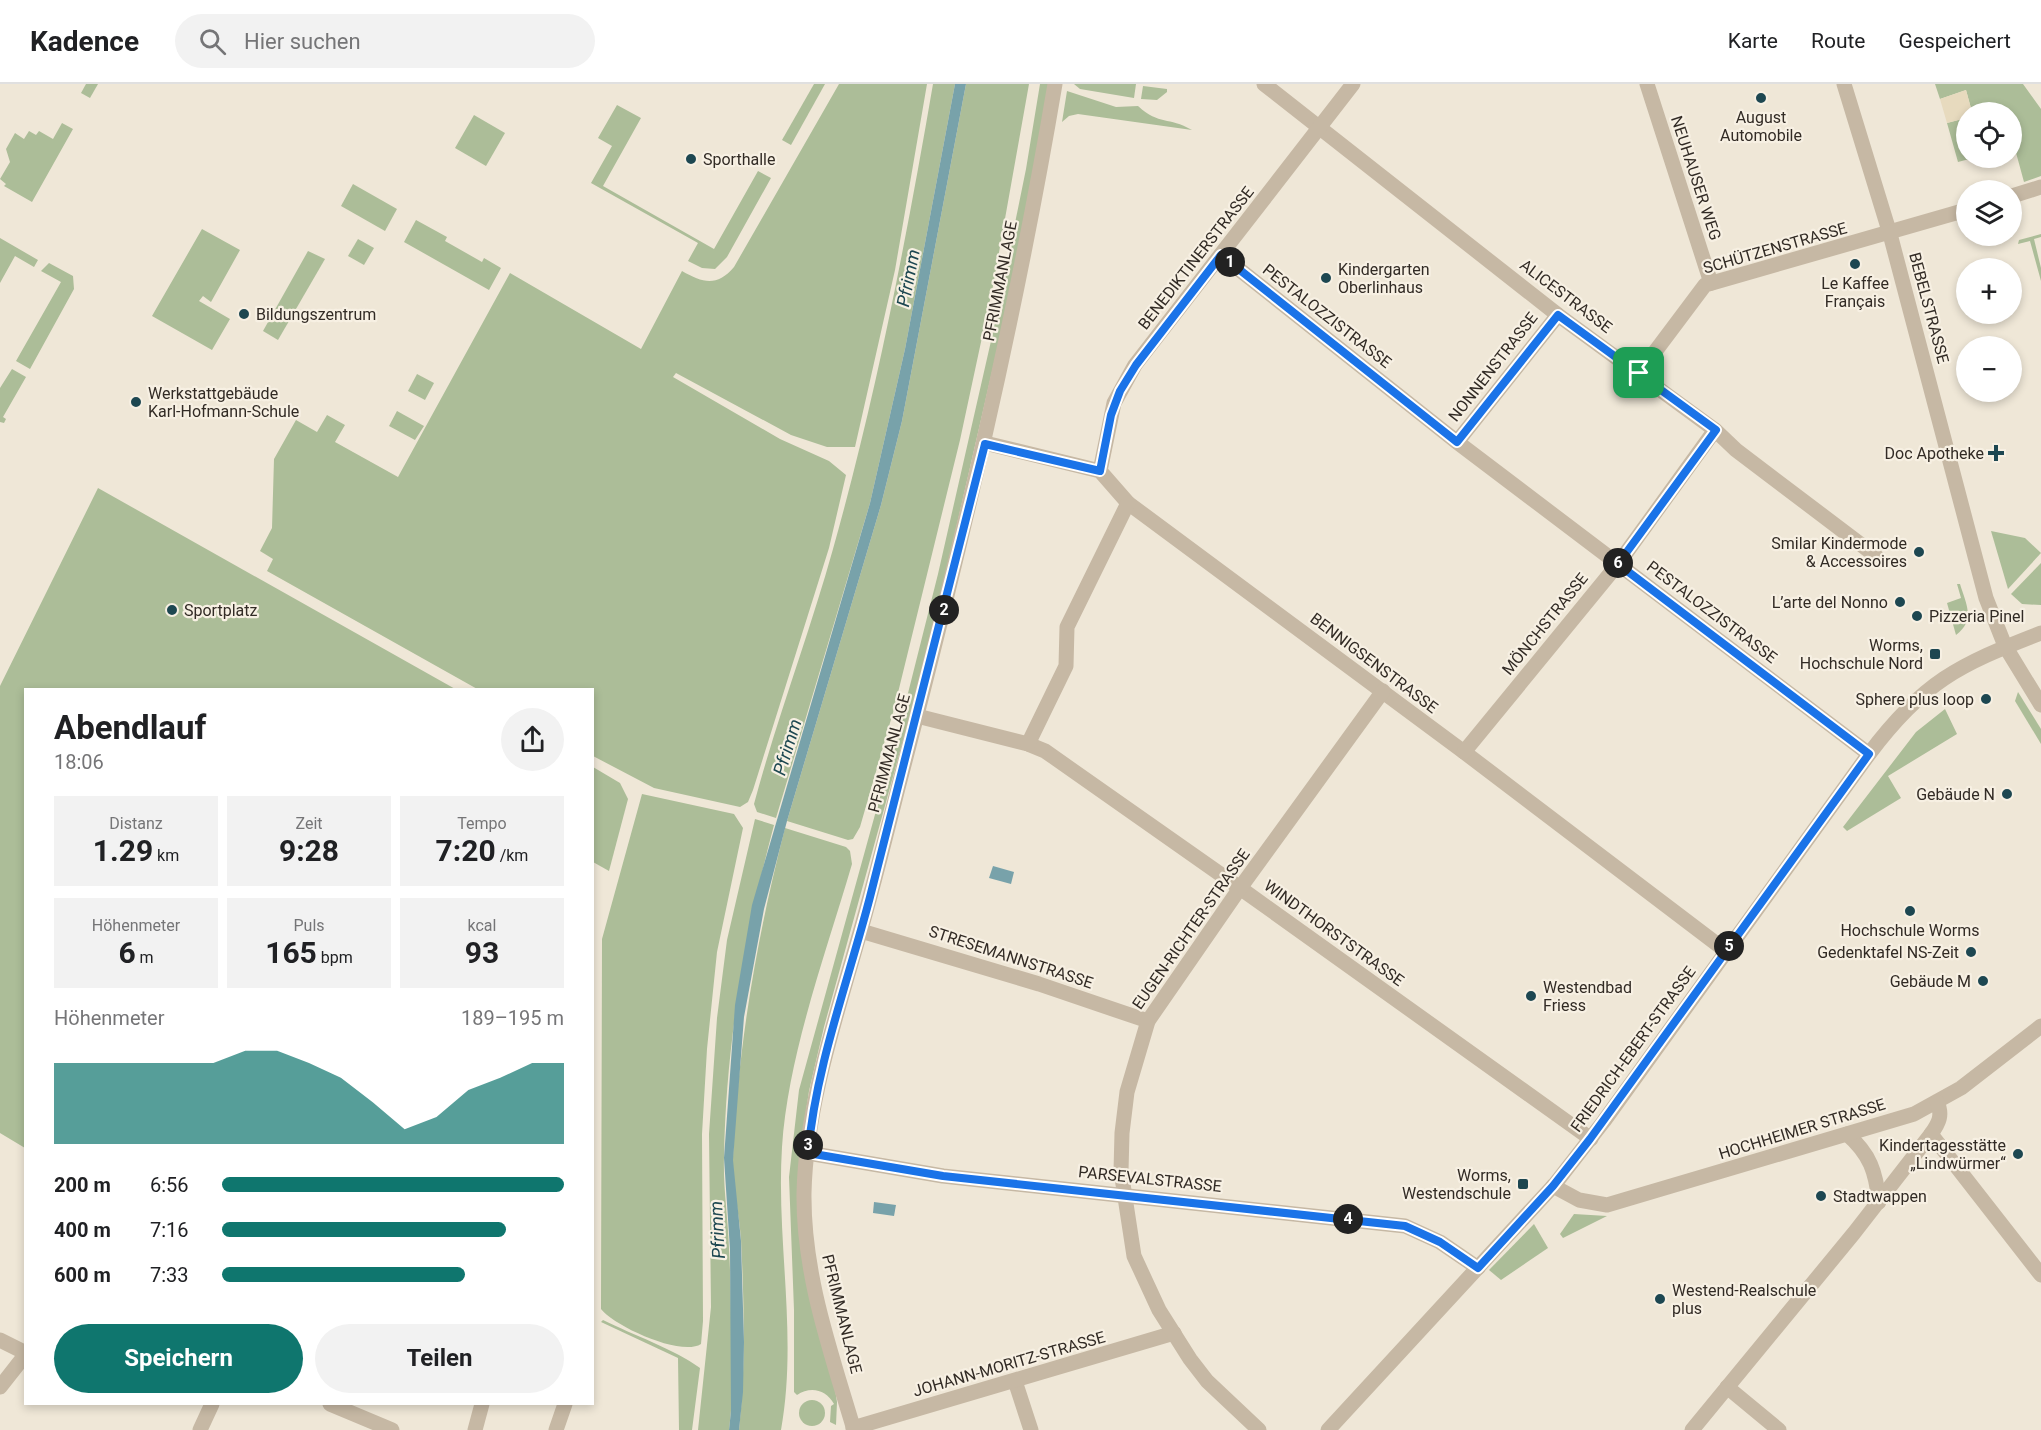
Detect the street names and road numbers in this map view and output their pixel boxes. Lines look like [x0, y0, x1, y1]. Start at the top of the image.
street label: NEUHAUSER WEG [1667, 113, 1725, 243]
street label: BENEDIKTINERSTRASSE [1134, 183, 1258, 333]
street label: SCHÜTZENSTRASSE [1701, 218, 1849, 278]
street label: PFRIMMANLAGE [979, 219, 1021, 343]
street label: BEBELSTRASSE [1905, 250, 1953, 366]
street label: ALICESTRASSE [1516, 255, 1616, 337]
street label: PESTALOZZISTRASSE [1259, 260, 1395, 372]
street label: NONNENSTRASSE [1445, 309, 1541, 425]
street label: PESTALOZZISTRASSE [1643, 557, 1781, 667]
street label: MÖNCHSTRASSE [1498, 569, 1592, 679]
street label: BENNIGSENSTRASSE [1307, 609, 1441, 717]
street label: PFRIMMANLAGE [864, 692, 914, 814]
street label: EUGEN-RICHTER-STRASSE [1128, 845, 1254, 1013]
street label: WINDTHORSTSTRASSE [1260, 876, 1408, 990]
street label: STRESEMANNSTRASSE [927, 921, 1095, 993]
street label: FRIEDRICH-EBERT-STRASSE [1567, 962, 1699, 1136]
street label: HOCHHEIMER STRASSE [1716, 1095, 1888, 1163]
street label: PARSEVALSTRASSE [1077, 1162, 1223, 1196]
street label: PFRIMMANLAGE [818, 1252, 866, 1376]
street label: JOHANN-MORITZ-STRASSE [911, 1327, 1107, 1401]

